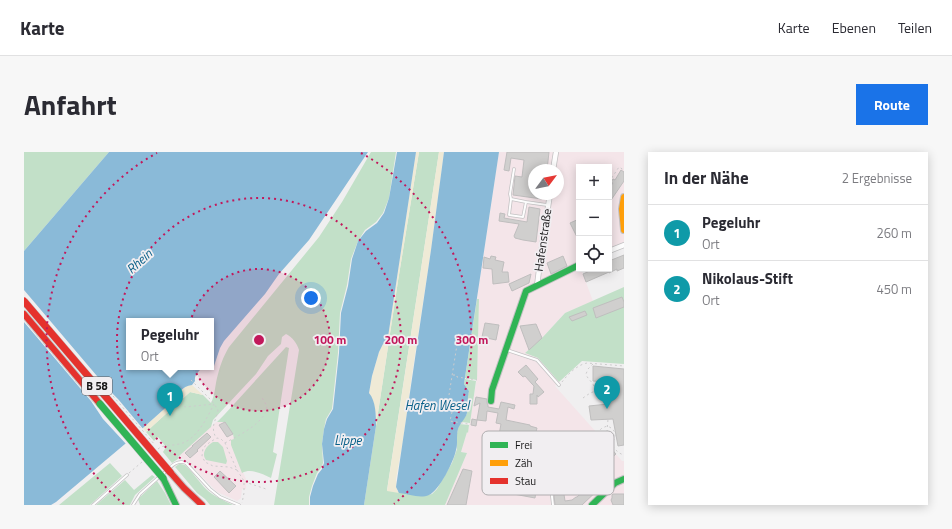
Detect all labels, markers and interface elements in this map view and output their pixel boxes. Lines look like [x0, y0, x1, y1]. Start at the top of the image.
text: Karte [20, 13, 65, 42]
text: Karte [778, 17, 810, 38]
text: Ebenen [832, 17, 876, 38]
text: Teilen [898, 17, 932, 38]
text: Anfahrt [24, 83, 117, 126]
button: Route [856, 84, 928, 125]
north arrow [528, 164, 564, 200]
map controls [576, 164, 612, 272]
button: + [576, 164, 612, 200]
text: In der Nähe [664, 165, 749, 191]
text: 2 Ergebnisse [842, 168, 912, 188]
button: − [576, 200, 612, 236]
street label: Hafenstraße [529, 207, 556, 273]
text: Pegeluhr [702, 211, 760, 234]
text: 1 [673, 223, 681, 243]
text: 260 m [876, 223, 912, 243]
text: Ort [702, 234, 720, 254]
button: locate [576, 236, 612, 272]
water label: Rhein [122, 244, 157, 278]
text: Nikolaus-Stift [702, 267, 793, 290]
text: 2 [673, 279, 681, 299]
text: 450 m [876, 279, 912, 299]
your location [301, 288, 321, 308]
text: Ort [702, 290, 720, 310]
popup [126, 318, 214, 370]
text: Pegeluhr [141, 323, 199, 346]
text: 100 m [314, 330, 346, 349]
text: 200 m [385, 330, 417, 349]
text: 300 m [456, 330, 488, 349]
centre of rings [252, 333, 266, 347]
text: Ort [141, 346, 158, 366]
pin: 2 [594, 376, 620, 409]
road number: B 58 [82, 377, 112, 395]
pin: 1 [157, 383, 183, 416]
water label: Hafen Wesel [405, 395, 472, 415]
water label: Lippe [334, 430, 363, 450]
legend [482, 431, 614, 495]
text: Frei [515, 437, 532, 453]
text: Zäh [515, 455, 532, 471]
text: Stau [515, 473, 536, 489]

